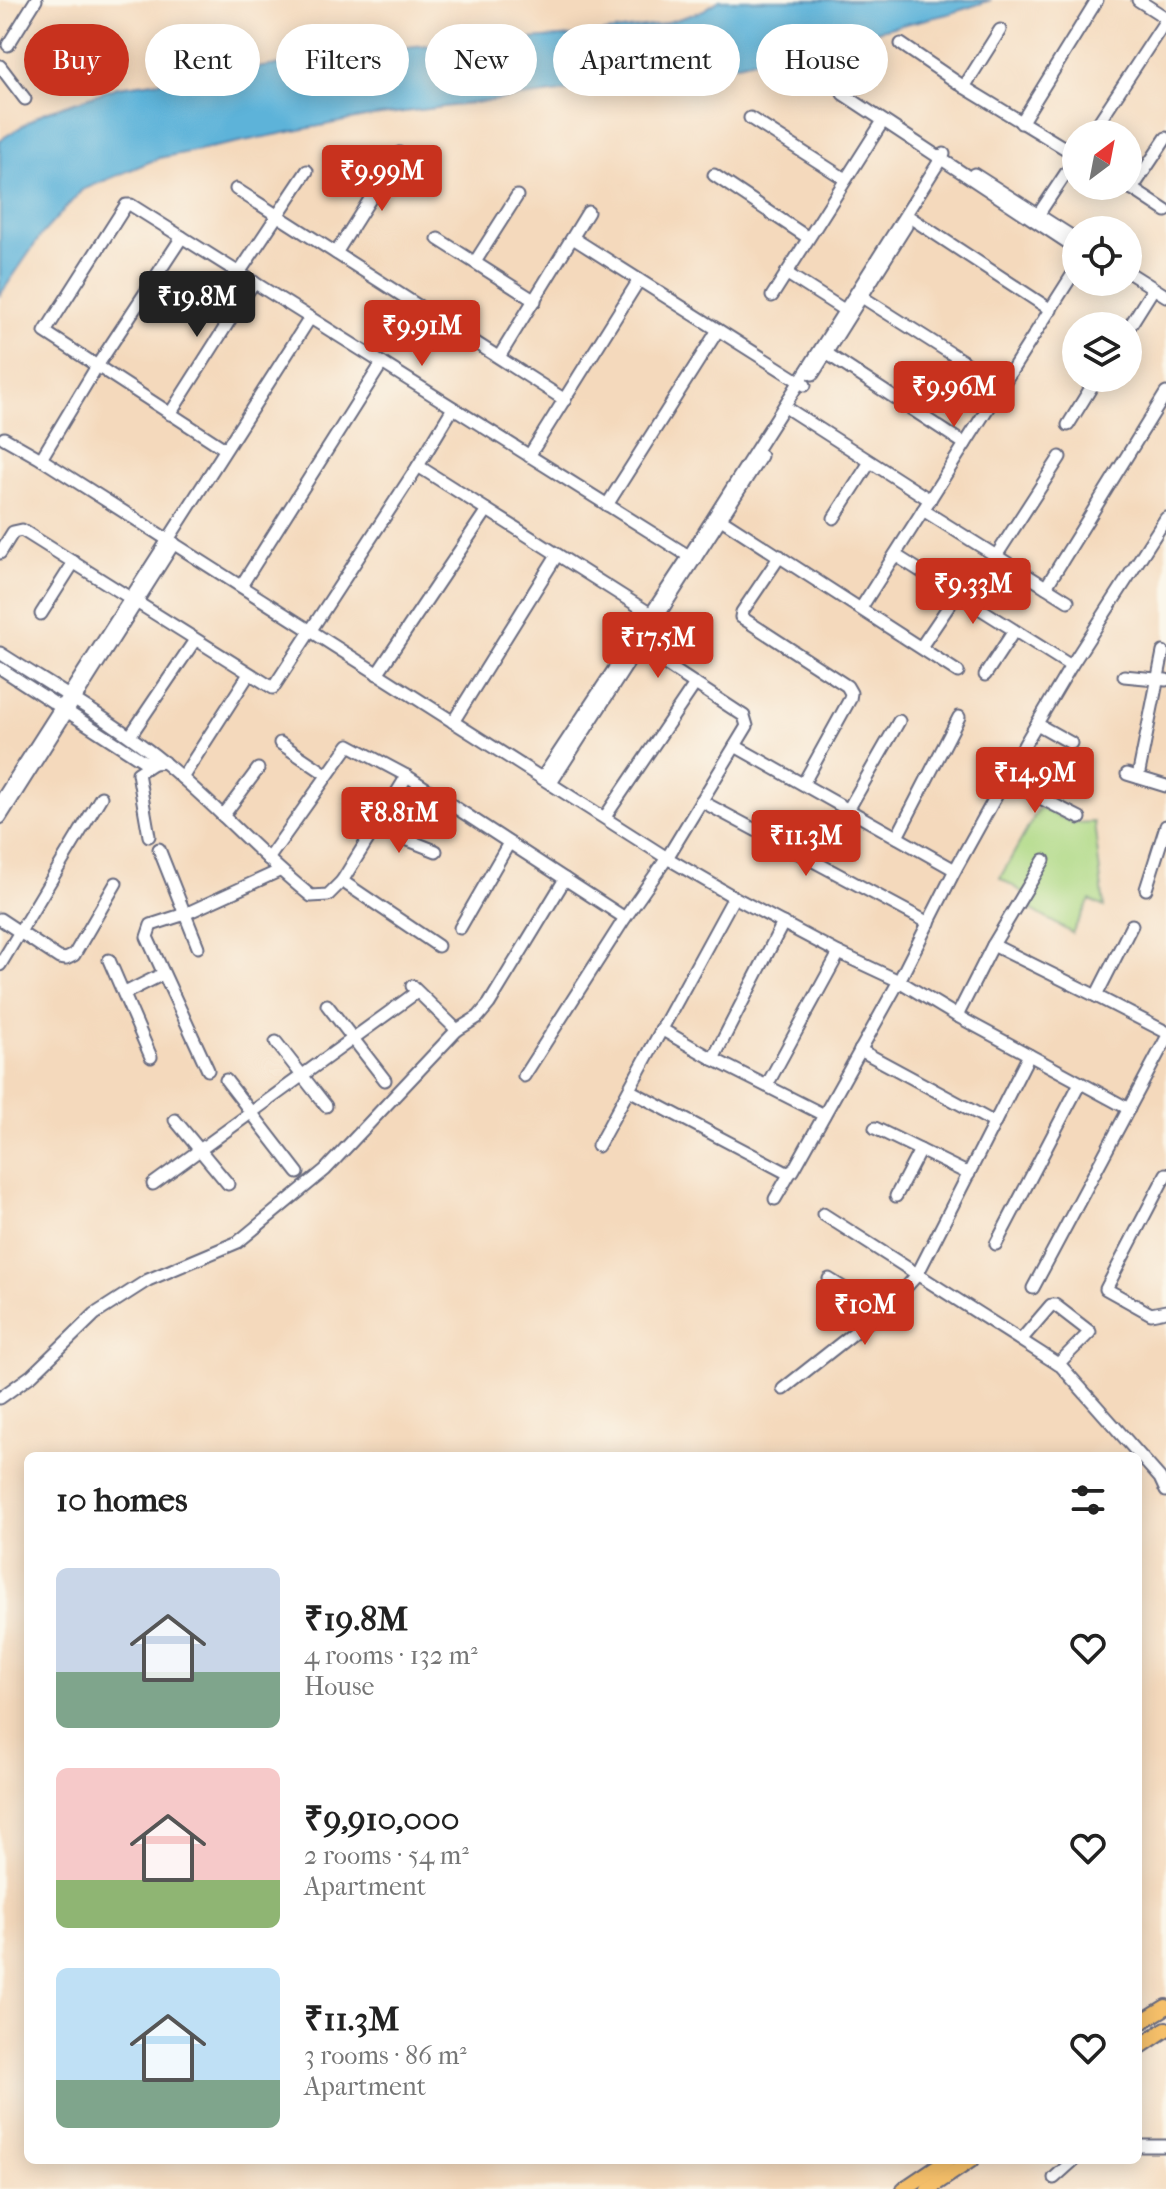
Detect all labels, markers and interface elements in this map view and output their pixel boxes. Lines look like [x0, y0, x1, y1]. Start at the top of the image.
chip: Buy [24, 24, 129, 96]
chip: Rent [145, 24, 260, 96]
chip: Filters [276, 24, 409, 96]
chip: New [425, 24, 537, 96]
chip: Apartment [553, 24, 740, 96]
chip: House [756, 24, 888, 96]
north arrow [1062, 120, 1142, 200]
map controls [1062, 120, 1142, 392]
pin: ₹9.99M [317, 145, 447, 213]
text: ₹9.99M [340, 155, 424, 186]
button: locate [1062, 216, 1142, 296]
pin: ₹19.8M [132, 271, 262, 339]
text: ₹19.8M [157, 281, 237, 312]
pin: ₹9.91M [357, 300, 487, 368]
text: ₹9.91M [382, 310, 462, 341]
button: layers [1062, 312, 1142, 392]
pin: ₹9.96M [889, 361, 1019, 429]
text: ₹9.96M [912, 371, 996, 402]
pin: ₹9.33M [908, 558, 1038, 626]
text: ₹9.33M [934, 568, 1012, 599]
pin: ₹17.5M [593, 612, 723, 680]
text: ₹17.5M [620, 622, 696, 653]
pin: ₹14.9M [970, 747, 1100, 815]
text: ₹14.9M [994, 757, 1076, 788]
pin: ₹8.81M [334, 787, 464, 855]
text: ₹8.81M [359, 797, 439, 828]
pin: ₹11.3M [741, 810, 871, 878]
text: ₹11.3M [770, 820, 842, 851]
pin: ₹10M [818, 1279, 912, 1347]
text: ₹10M [834, 1289, 896, 1320]
icon: filters [1066, 1478, 1110, 1522]
text: 10 homes [56, 1480, 187, 1520]
text: ₹19.8M [304, 1599, 408, 1639]
icon: home [120, 1600, 216, 1696]
icon: heart [1066, 1626, 1110, 1670]
text: 4 rooms · 132 m² [304, 1640, 478, 1671]
text: House [304, 1671, 374, 1702]
text: ₹9,910,000 [304, 1799, 460, 1839]
icon: home [120, 1800, 216, 1896]
icon: heart [1066, 1826, 1110, 1870]
text: 2 rooms · 54 m² [304, 1840, 469, 1871]
text: Apartment [304, 1871, 426, 1902]
text: ₹11.3M [304, 1999, 399, 2039]
icon: home [120, 2000, 216, 2096]
icon: heart [1066, 2026, 1110, 2070]
text: 3 rooms · 86 m² [304, 2040, 467, 2071]
text: Apartment [304, 2071, 426, 2102]

